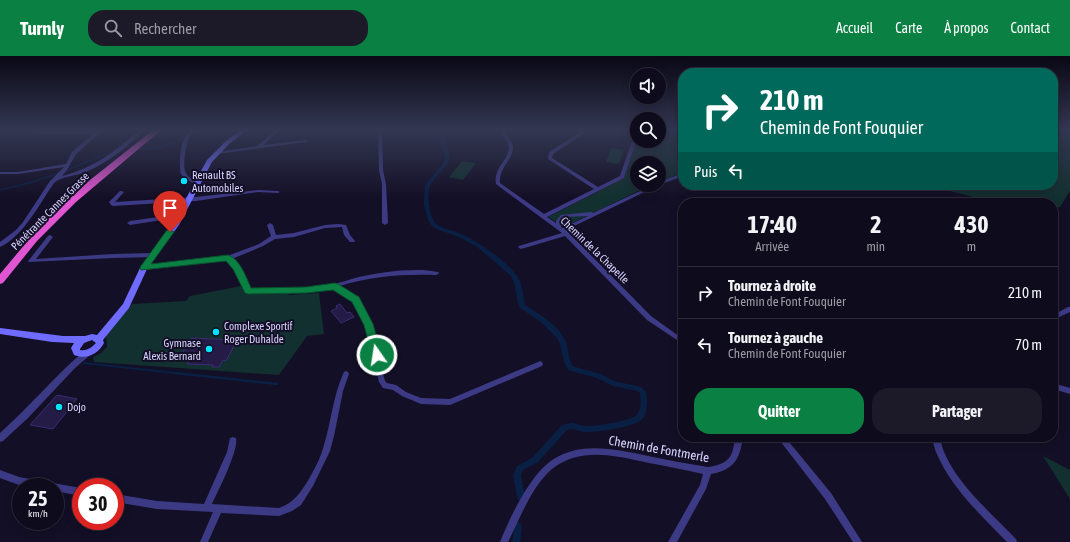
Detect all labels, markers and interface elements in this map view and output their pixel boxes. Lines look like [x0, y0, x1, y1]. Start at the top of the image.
search box [88, 10, 368, 46]
text: Turnly [20, 17, 64, 39]
icon: search [102, 17, 124, 39]
text: Rechercher [134, 20, 196, 37]
text: Accueil [836, 20, 873, 36]
text: Carte [895, 20, 922, 36]
text: À propos [944, 20, 989, 36]
text: Contact [1011, 20, 1050, 36]
map controls [630, 68, 666, 192]
button: sound [630, 68, 666, 104]
icon: right [694, 84, 746, 136]
text: 210 m [760, 84, 823, 116]
button: search [630, 112, 666, 148]
text: Chemin de Font Fouquier [760, 117, 923, 138]
button: layers [630, 156, 666, 192]
icon: left [725, 160, 747, 182]
text: Puis [694, 163, 717, 180]
place label: Renault BS Automobiles [192, 169, 244, 194]
street label: Pénétrante Cannes Grasse [9, 170, 91, 252]
marker: Renault BS Automobiles [179, 176, 189, 186]
pin [153, 191, 187, 232]
icon: arrive [159, 197, 181, 219]
text: 17:40 [748, 211, 797, 238]
text: 2 [870, 211, 881, 238]
text: 430 [955, 211, 988, 238]
street label: Chemin de la Chapelle [558, 214, 632, 286]
text: Arrivée [755, 239, 789, 254]
text: min [866, 239, 885, 254]
text: m [967, 239, 976, 254]
text: Tournez à droite [728, 277, 816, 294]
icon: right [694, 282, 716, 304]
text: 210 m [1008, 284, 1042, 301]
text: Chemin de Font Fouquier [728, 294, 846, 309]
place label: Complexe Sportif Roger Duhalde [224, 320, 293, 345]
marker: Complexe Sportif Roger Duhalde [211, 327, 221, 337]
text: Tournez à gauche [728, 329, 823, 346]
position arrow [356, 334, 398, 376]
icon: left [694, 334, 716, 356]
text: 70 m [1015, 336, 1042, 353]
place label: Gymnase Alexis Bernard [143, 337, 201, 362]
marker: Gymnase Alexis Bernard [204, 344, 214, 354]
text: Chemin de Font Fouquier [728, 346, 846, 361]
button: Quitter [694, 388, 864, 434]
button: Partager [872, 388, 1042, 434]
place label: Dojo [67, 401, 86, 413]
marker: Dojo [54, 402, 64, 412]
street label: Chemin de Fontmerle [608, 433, 711, 465]
speed limit sign: 30 [72, 478, 124, 530]
text: 25 [29, 487, 47, 510]
text: km/h [28, 508, 48, 519]

